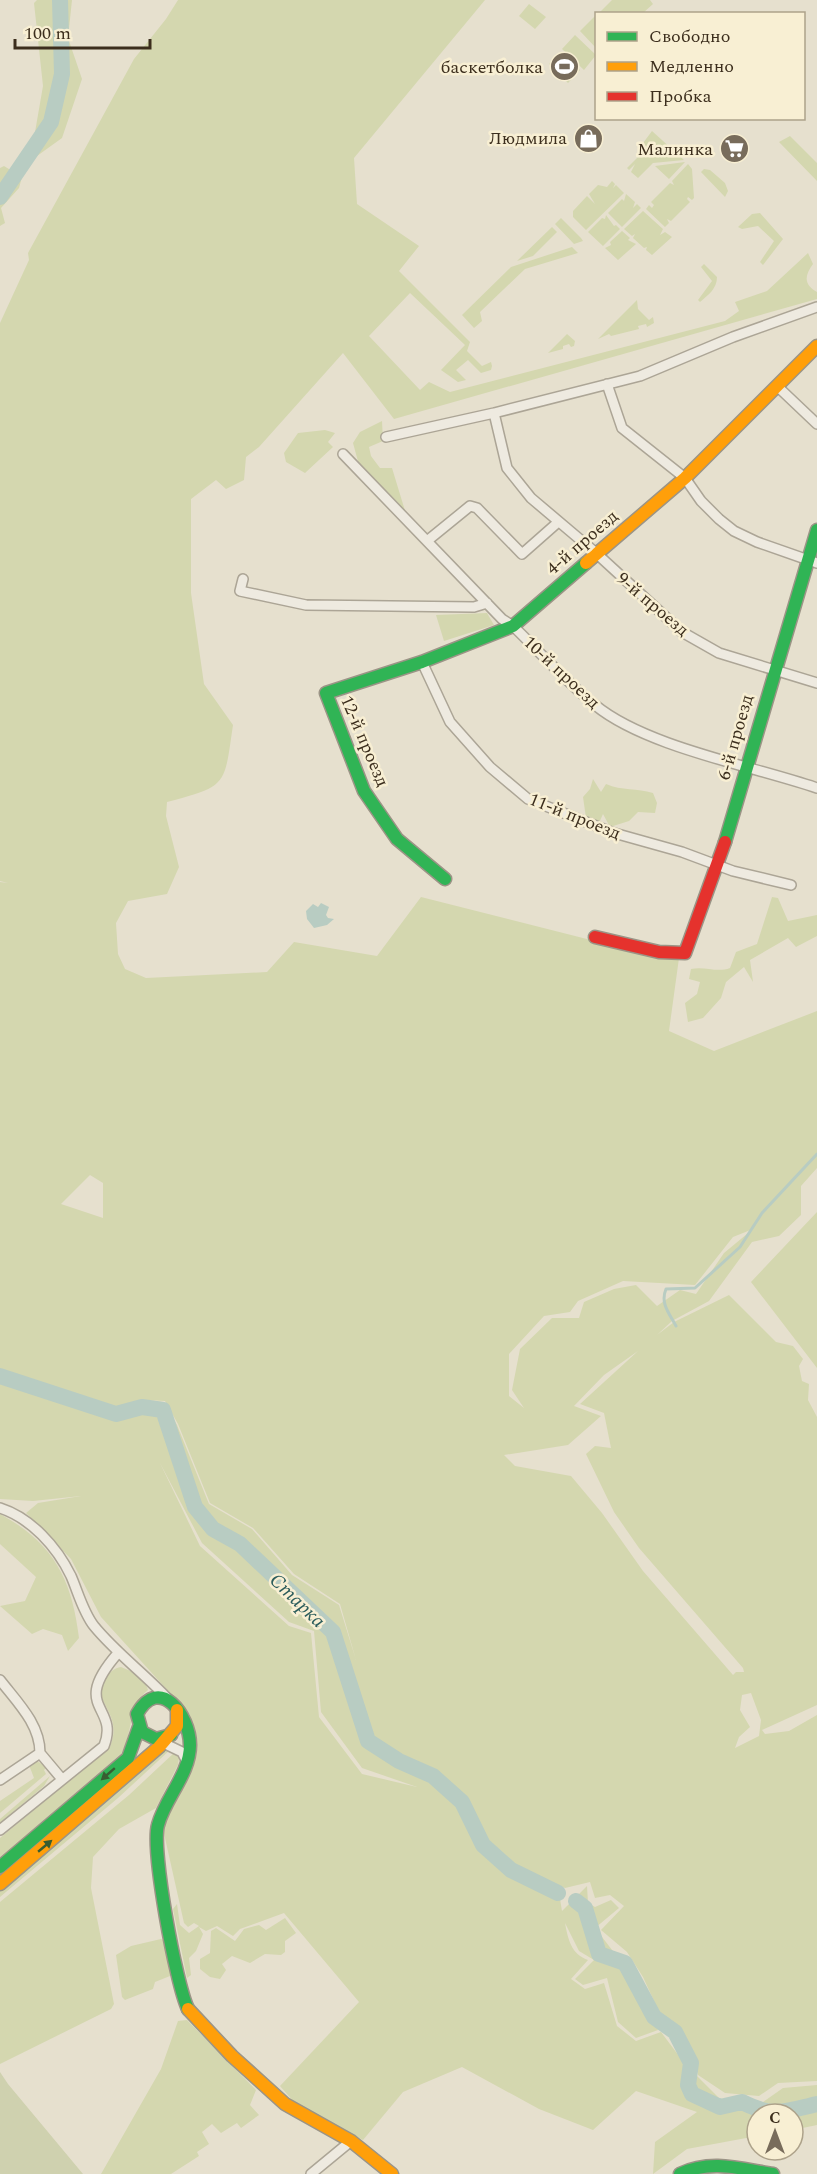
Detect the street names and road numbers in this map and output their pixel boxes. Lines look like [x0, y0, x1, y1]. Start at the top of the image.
street label: 4-й проезд [540, 503, 624, 581]
street label: 9-й проезд [610, 566, 695, 643]
street label: 10-й проезд [517, 629, 606, 715]
street label: 12-й проезд [333, 691, 396, 791]
street label: 6-й проезд [710, 691, 761, 783]
street label: 11-й проезд [525, 786, 625, 847]

